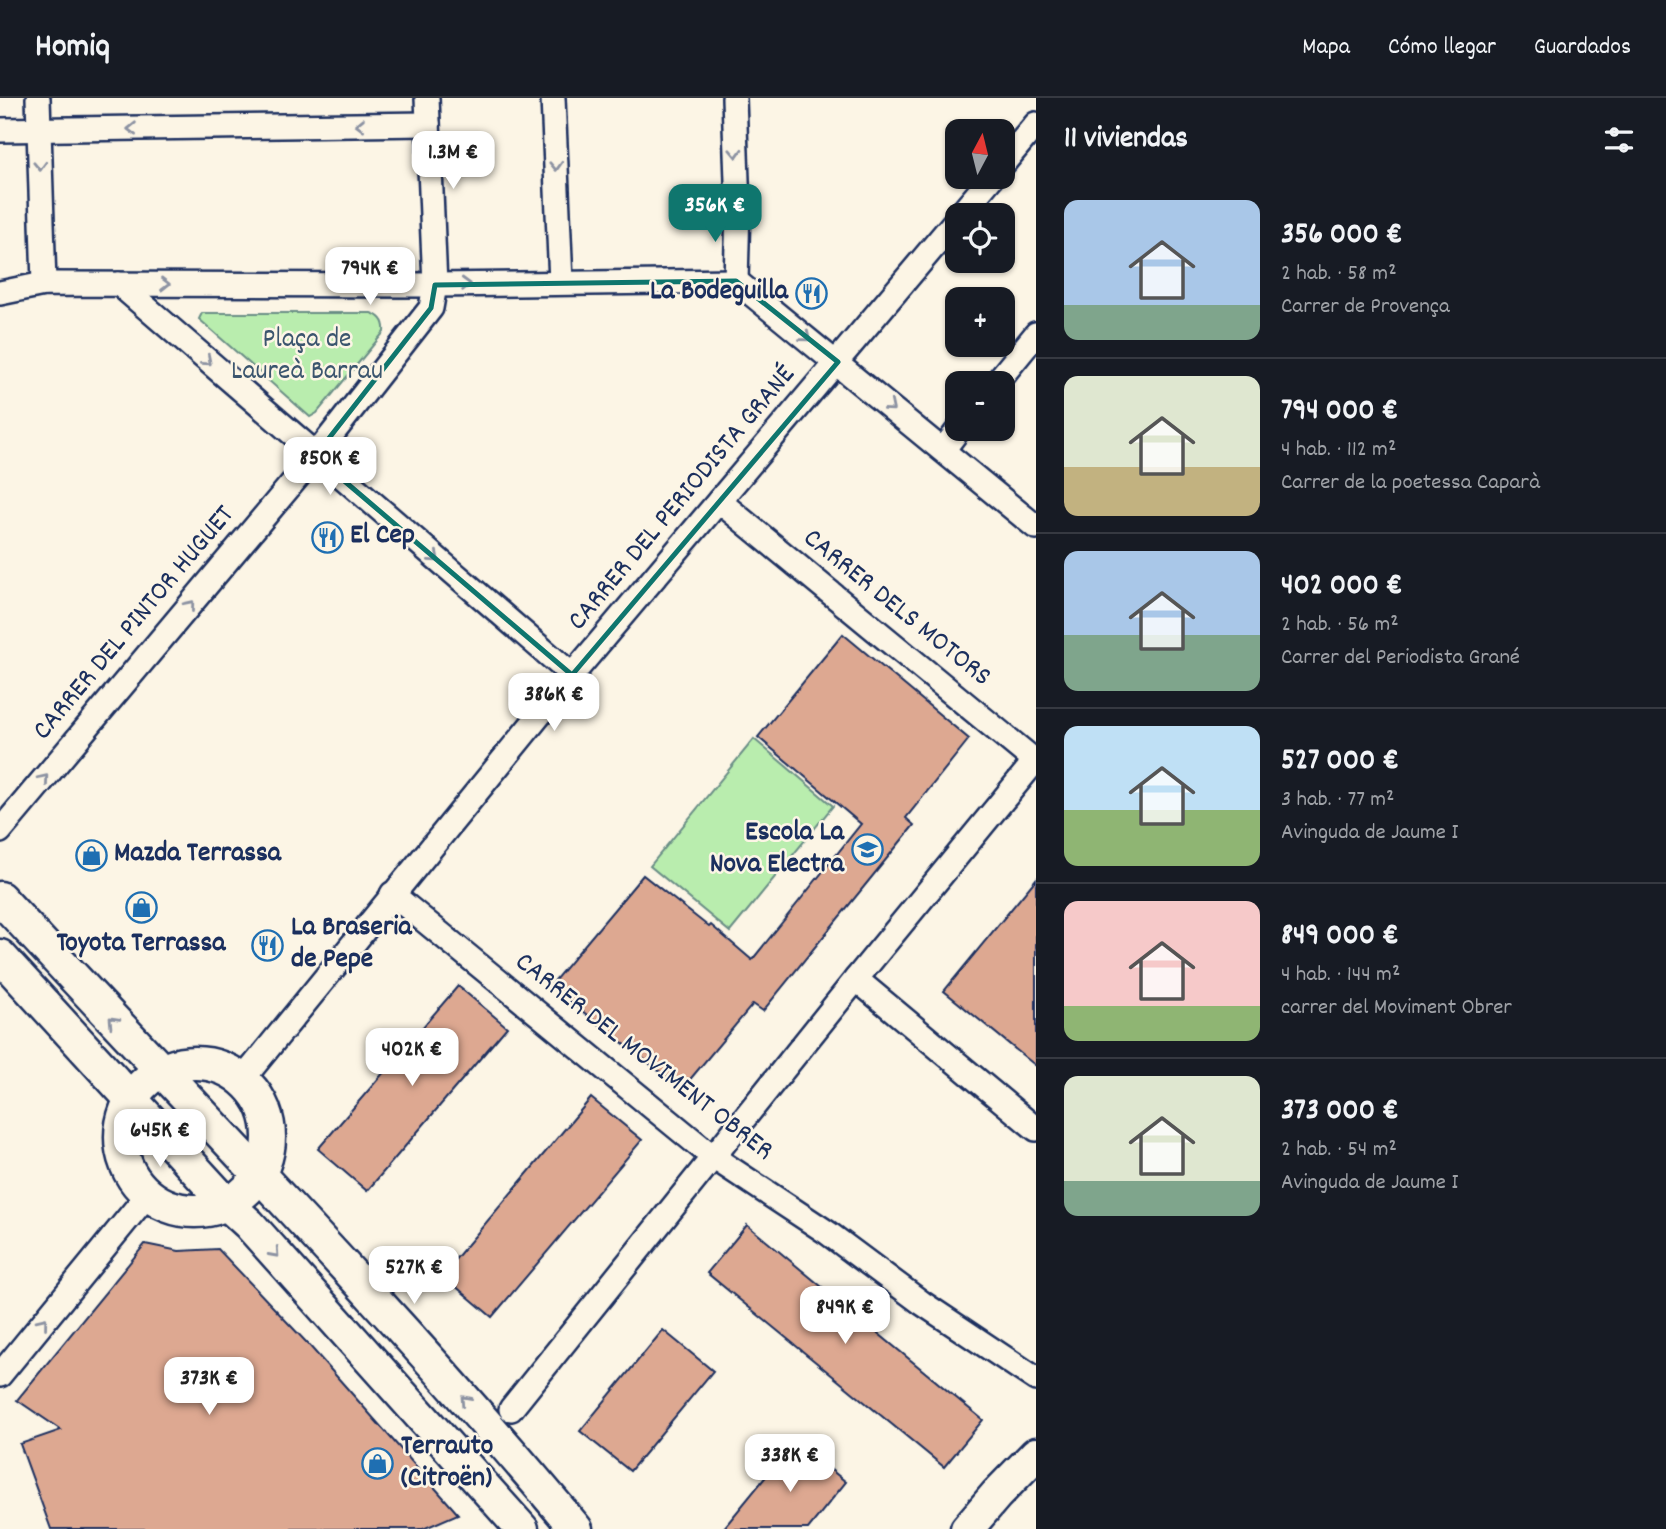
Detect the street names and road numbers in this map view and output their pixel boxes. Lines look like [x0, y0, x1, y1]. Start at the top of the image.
street label: CARRER DEL PERIODISTA GRANÉ [560, 357, 806, 641]
street label: CARRER DEL PINTOR HUGUET [25, 498, 245, 750]
street label: CARRER DELS MOTORS [793, 520, 999, 698]
street label: CARRER DEL MOVIMENT OBRER [505, 944, 781, 1172]

